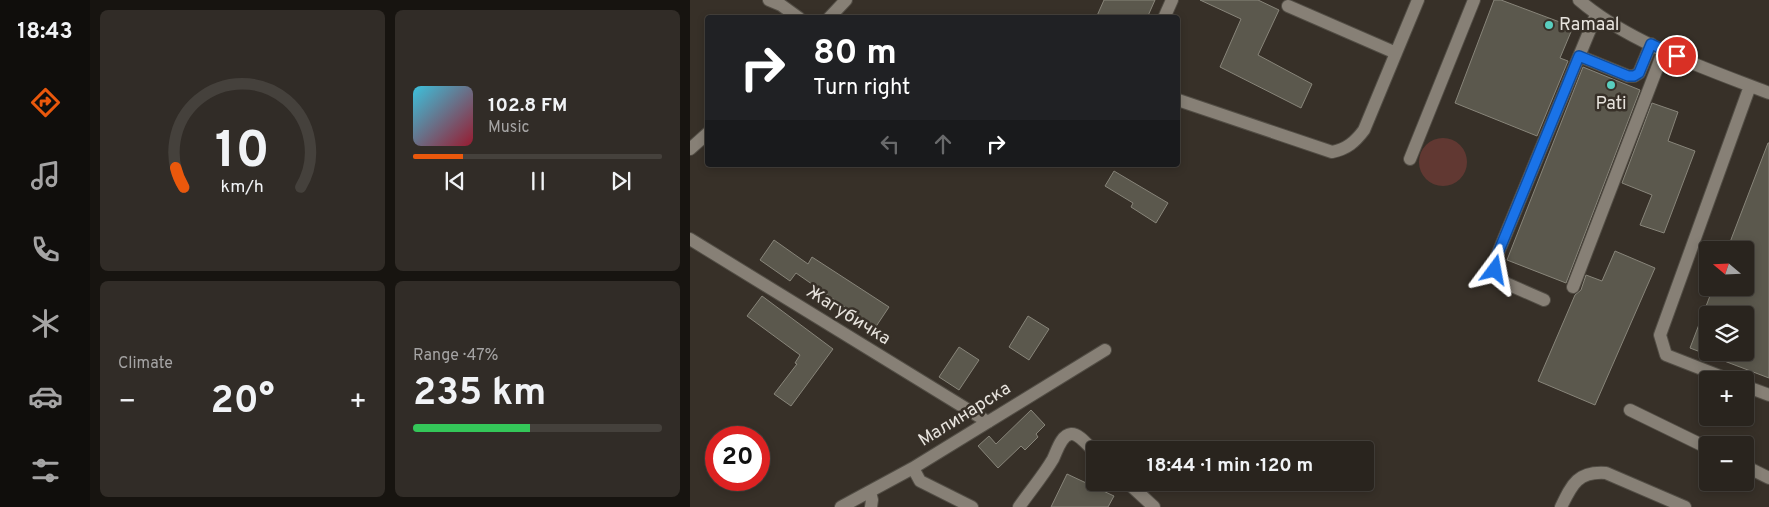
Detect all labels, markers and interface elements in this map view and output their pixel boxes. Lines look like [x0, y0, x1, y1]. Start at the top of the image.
place label: Ramaal [1559, 14, 1620, 37]
text: 18:43 [17, 19, 73, 46]
marker: Ramaal [1543, 19, 1555, 31]
text: 80 m [813, 32, 897, 76]
icon: right [730, 35, 795, 100]
pin [1656, 35, 1698, 77]
icon: arrive [1663, 42, 1691, 70]
text: Turn right [813, 75, 910, 102]
marker: Pati [1605, 79, 1617, 91]
icon: directions [28, 85, 63, 120]
place label: Pati [1595, 93, 1627, 116]
text: 102.8 FM [488, 94, 567, 118]
text: Music [488, 118, 529, 138]
text: 10 [215, 120, 270, 186]
icon: left [876, 130, 904, 158]
icon: ahead [929, 130, 957, 158]
icon: right [982, 130, 1010, 158]
icon: music [28, 158, 63, 193]
icon: previous [441, 167, 469, 195]
icon: pause [524, 167, 552, 195]
icon: next [607, 167, 635, 195]
text: km/h [221, 176, 264, 199]
icon: phone [28, 232, 63, 267]
north arrow [1699, 241, 1754, 296]
map controls [1699, 241, 1754, 491]
position arrow [1468, 243, 1520, 295]
street label: Жагубичка [802, 281, 894, 351]
icon: climate [28, 306, 63, 341]
button: layers [1699, 306, 1754, 361]
text: Range · 47% [413, 346, 498, 366]
text: Climate [118, 354, 173, 374]
text: 235 km [413, 370, 546, 419]
button: + [1699, 371, 1754, 426]
street label: Малинарска [914, 377, 1016, 453]
text: 20° [210, 378, 275, 427]
icon: car [28, 379, 63, 414]
text: − [118, 385, 136, 421]
text: + [349, 385, 367, 421]
speed limit sign: 20 [705, 426, 770, 491]
button: − [1699, 436, 1754, 491]
icon: filters [28, 453, 63, 488]
text: 18:44 · 1 min · 120 m [1147, 454, 1313, 478]

